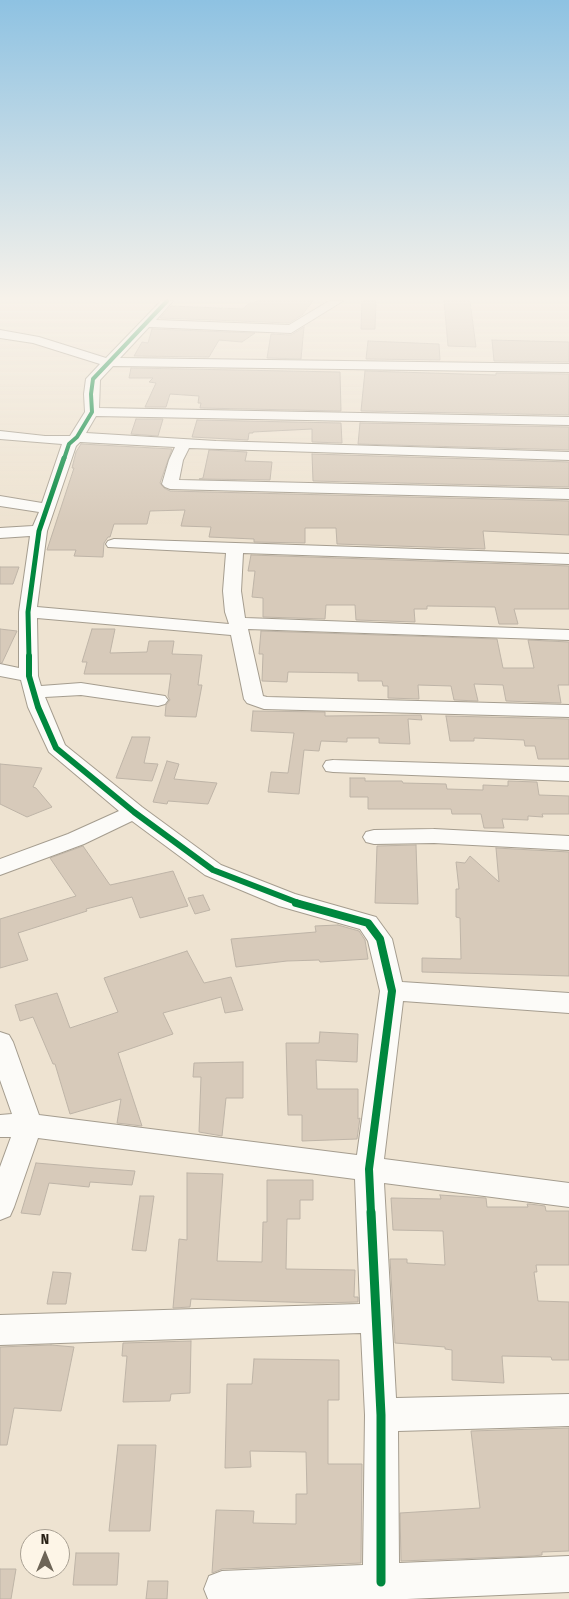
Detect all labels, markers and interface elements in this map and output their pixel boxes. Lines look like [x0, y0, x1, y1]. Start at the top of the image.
north arrow [20, 1529, 70, 1579]
text: N [41, 1531, 49, 1548]

